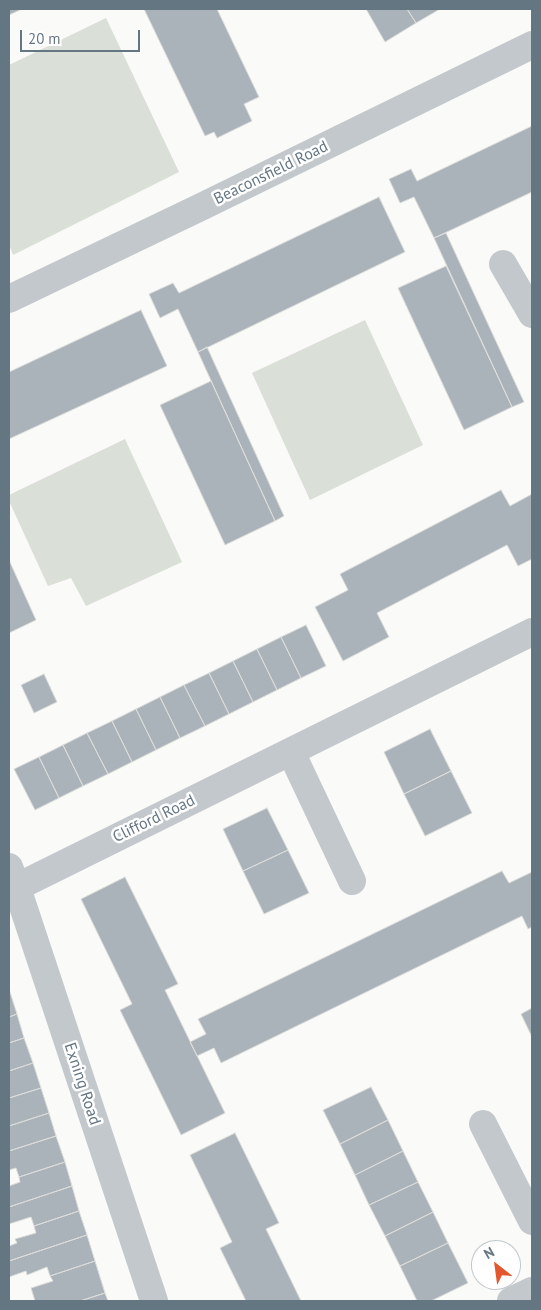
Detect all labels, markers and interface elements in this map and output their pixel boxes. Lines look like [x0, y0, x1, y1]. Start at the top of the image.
scale bar [22, 20, 142, 52]
text: 20 m [28, 29, 61, 48]
street label: Beaconsfield Road [211, 137, 331, 209]
street label: Clifford Road [110, 791, 198, 847]
street label: Exning Road [60, 1040, 104, 1128]
north arrow [471, 1240, 521, 1290]
text: N [481, 1243, 497, 1263]

